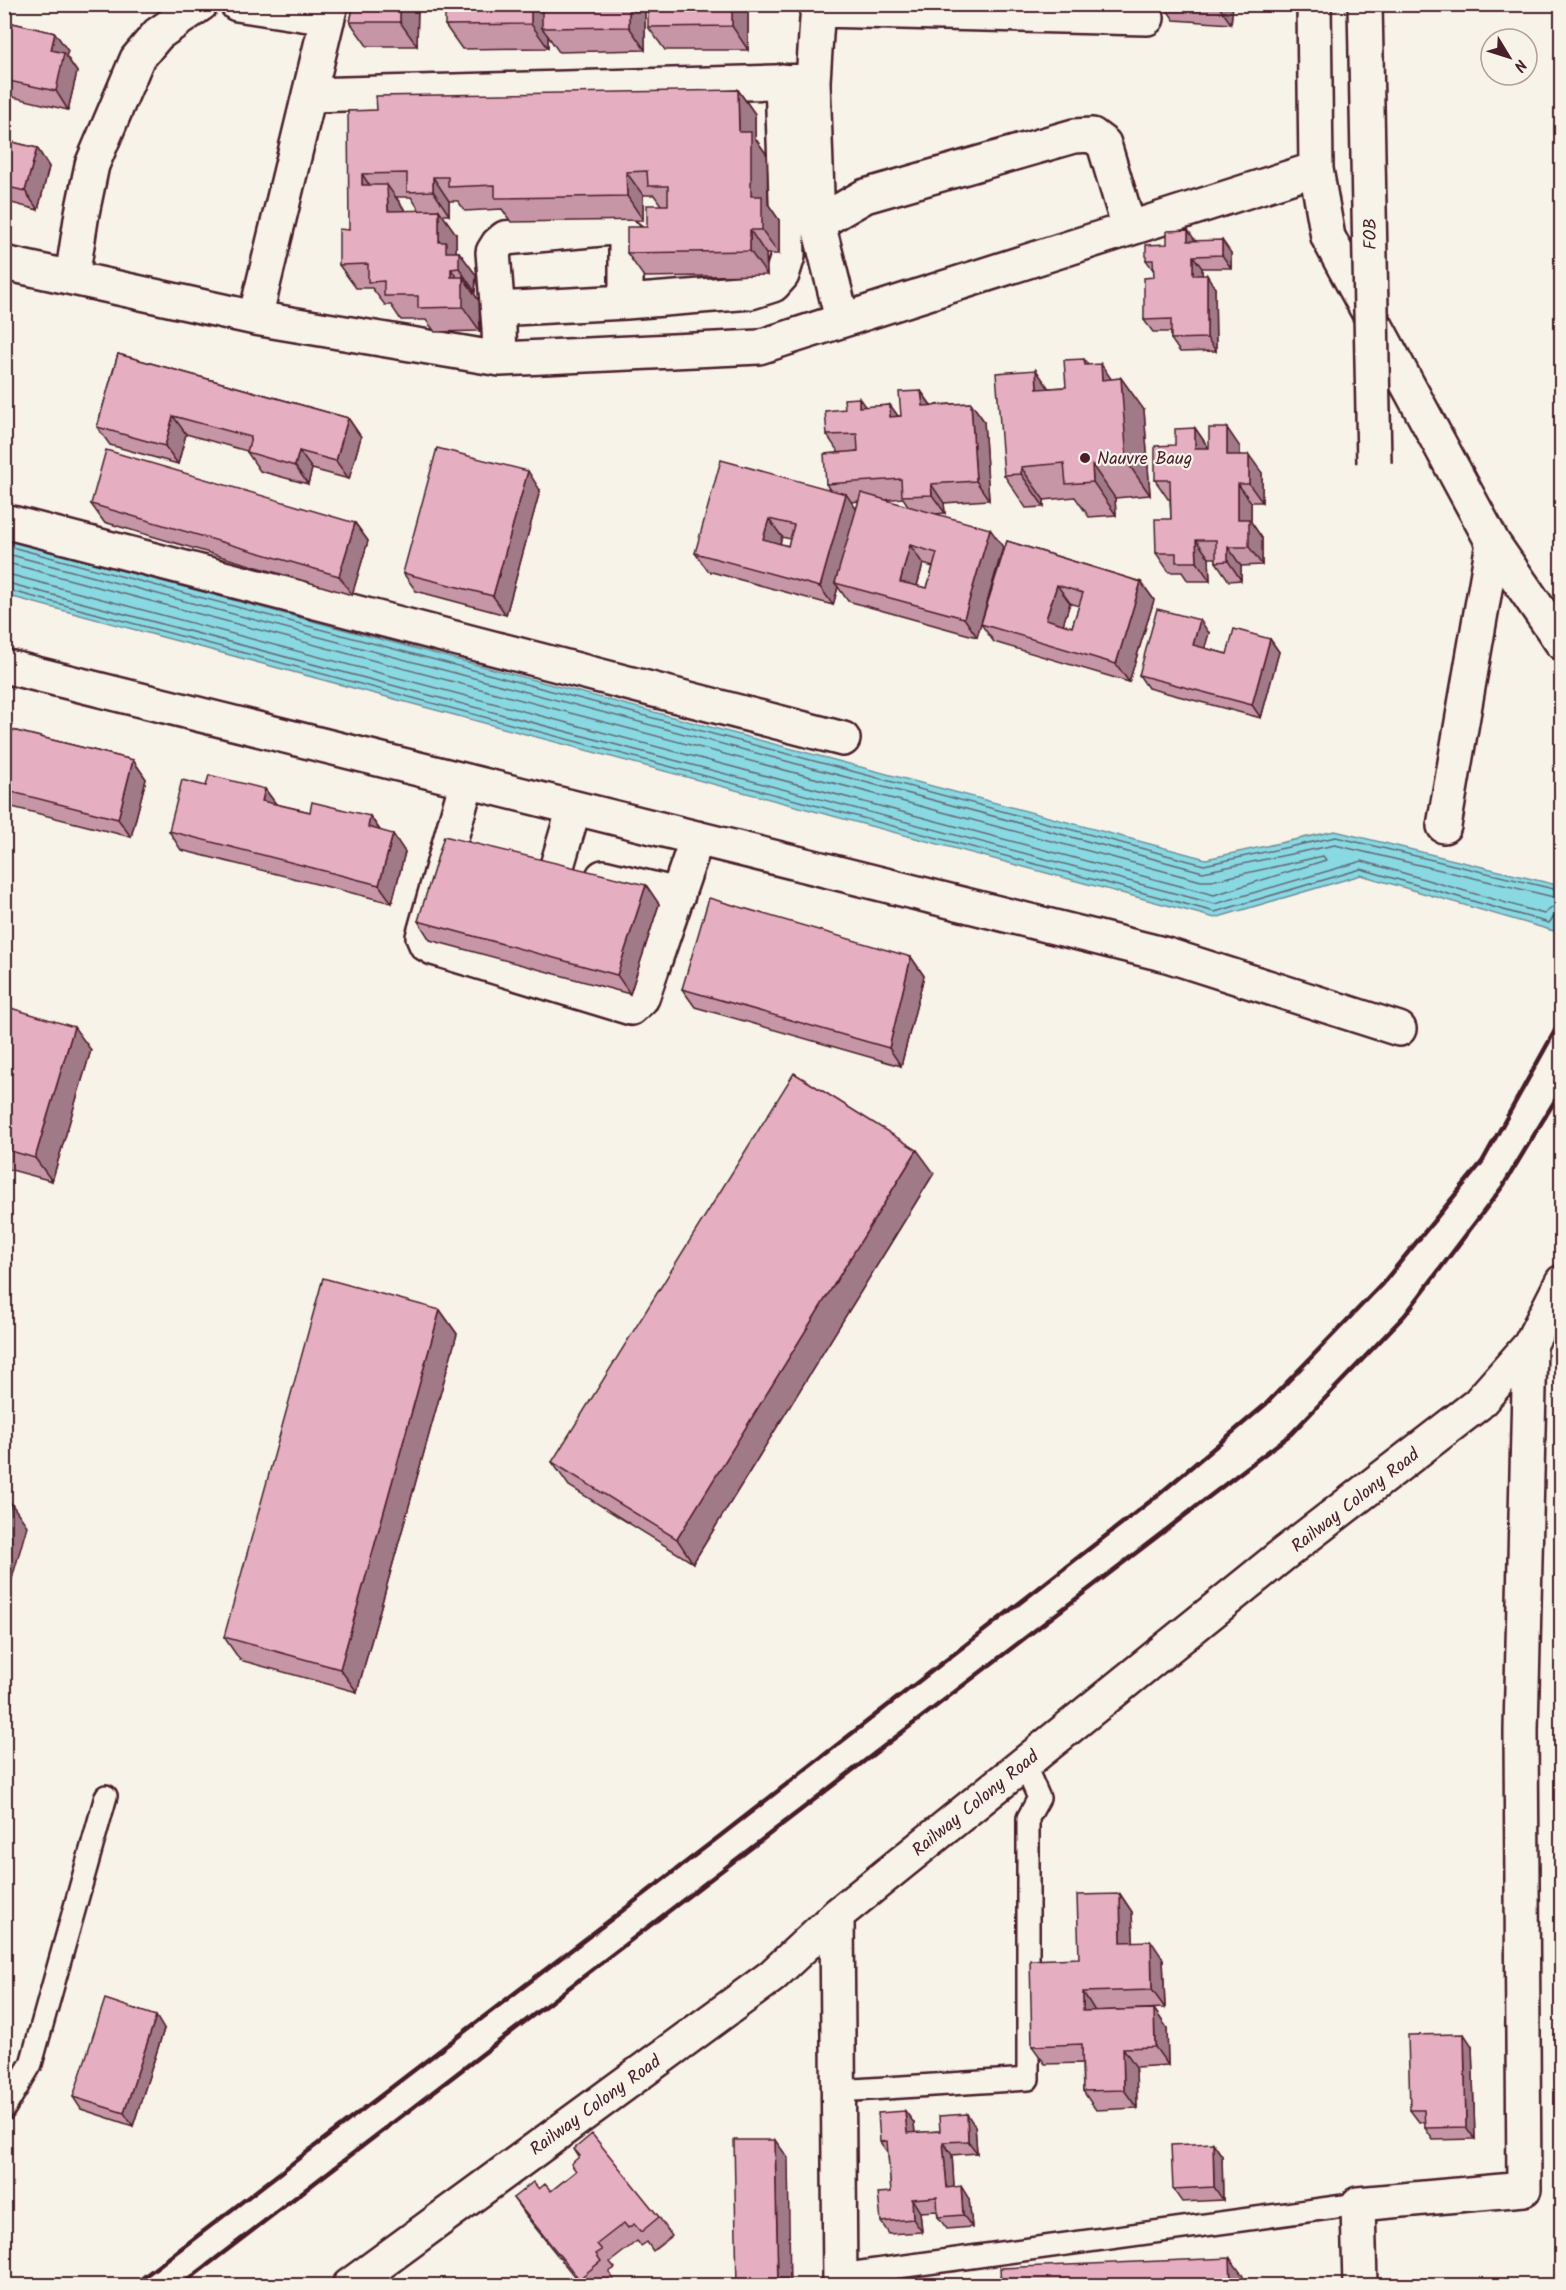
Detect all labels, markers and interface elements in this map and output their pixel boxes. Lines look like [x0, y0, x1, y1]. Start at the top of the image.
north arrow [1479, 27, 1539, 87]
text: N [1507, 54, 1533, 77]
street label: FOB [1357, 218, 1386, 250]
place label: Nauvre Baug [1097, 445, 1192, 474]
marker: Nauvre Baug [1078, 451, 1092, 465]
street label: Railway Colony Road [1285, 1441, 1427, 1561]
street label: Railway Colony Road [906, 1743, 1047, 1865]
street label: Railway Colony Road [524, 2048, 669, 2164]

